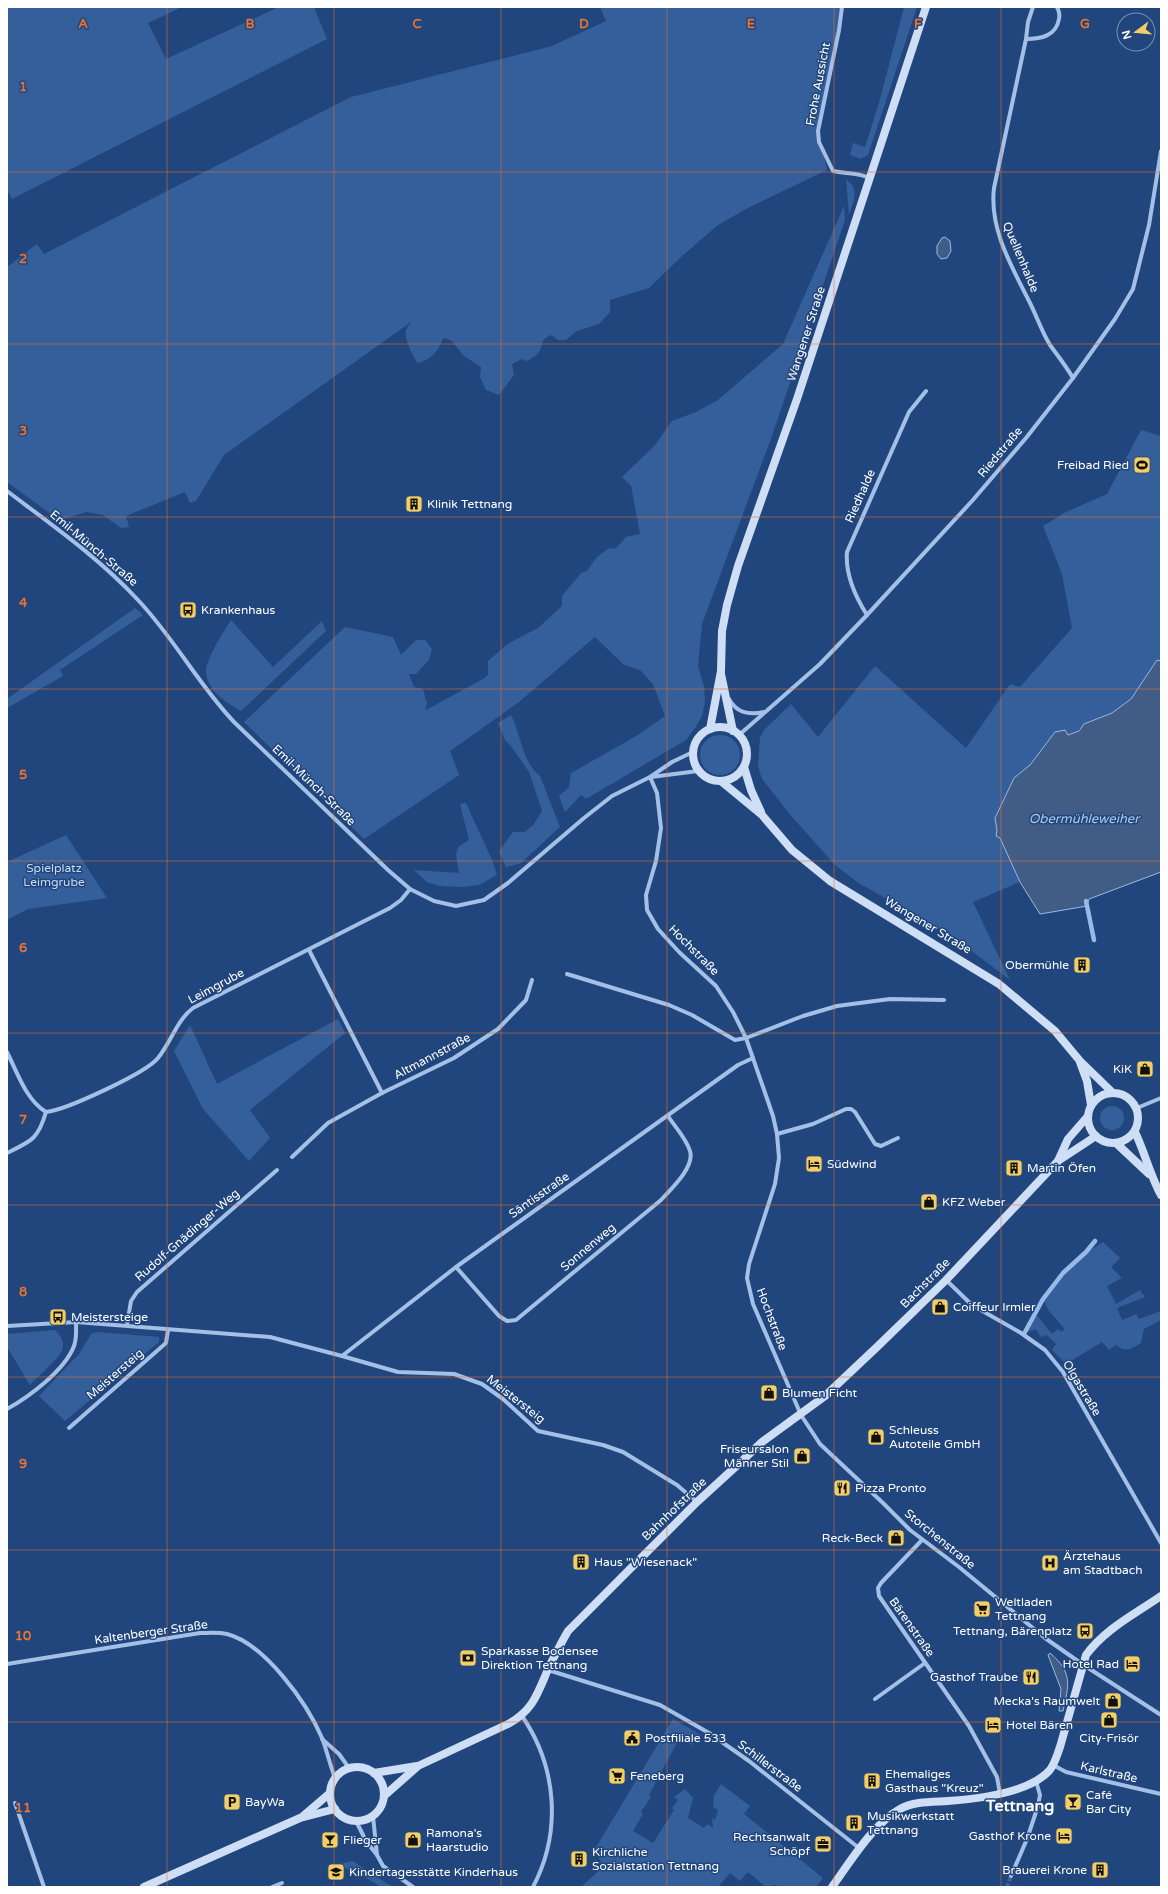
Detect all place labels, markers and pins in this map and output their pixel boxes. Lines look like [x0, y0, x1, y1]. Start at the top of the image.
sports icon: Freibad Ried [1132, 455, 1152, 475]
place label: Freibad Ried [1057, 458, 1129, 472]
building icon: Klinik Tettnang [404, 494, 424, 514]
place label: Klinik Tettnang [427, 497, 512, 511]
bus stop icon: Krankenhaus [178, 600, 198, 620]
place label: Krankenhaus [201, 603, 276, 617]
building icon: Obermühle [1072, 955, 1092, 975]
place label: Obermühle [1005, 958, 1069, 972]
shop icon: KiK [1135, 1059, 1155, 1079]
place label: KiK [1113, 1062, 1132, 1076]
hotel icon: Südwind [804, 1154, 824, 1174]
place label: Südwind [827, 1157, 877, 1171]
building icon: Martin Öfen [1004, 1158, 1024, 1178]
place label: Martin Öfen [1027, 1161, 1096, 1175]
shop icon: KFZ Weber [919, 1192, 939, 1212]
place label: KFZ Weber [942, 1195, 1006, 1209]
shop icon: Coiffeur Irmler [930, 1297, 950, 1317]
place label: Coiffeur Irmler [953, 1300, 1036, 1314]
bus stop icon: Meistersteige [48, 1307, 68, 1327]
place label: Meistersteige [71, 1310, 148, 1324]
shop icon: Blumen Ficht [759, 1383, 779, 1403]
place label: Blumen Ficht [782, 1386, 857, 1400]
place label: Schleuss Autoteile GmbH [889, 1423, 981, 1451]
shop icon: Schleuss Autoteile GmbH [866, 1427, 886, 1447]
place label: Friseursalon Männer Stil [720, 1442, 789, 1470]
shop icon: Friseursalon Männer Stil [792, 1446, 812, 1466]
restaurant icon: Pizza Pronto [832, 1478, 852, 1498]
place label: Pizza Pronto [855, 1481, 926, 1495]
shop icon: Reck-Beck [886, 1528, 906, 1548]
place label: Reck-Beck [822, 1531, 883, 1545]
place label: Ärztehaus am Stadtbach [1063, 1549, 1143, 1577]
building icon: Haus "Wiesenack" [571, 1552, 591, 1572]
hospital icon: Ärztehaus am Stadtbach [1040, 1553, 1060, 1573]
place label: Haus "Wiesenack" [594, 1555, 697, 1569]
place label: Weltladen Tettnang [995, 1595, 1052, 1623]
supermarket icon: Weltladen Tettnang [972, 1599, 992, 1619]
bus stop icon: Tettnang, Bärenplatz [1075, 1621, 1095, 1641]
place label: Tettnang, Bärenplatz [953, 1624, 1072, 1638]
place label: Sparkasse Bodensee Direktion Tettnang [481, 1644, 599, 1672]
bank icon: Sparkasse Bodensee Direktion Tettnang [458, 1648, 478, 1668]
hotel icon: Hotel Rad [1122, 1654, 1142, 1674]
place label: Hotel Rad [1063, 1657, 1119, 1671]
restaurant icon: Gasthof Traube [1021, 1667, 1041, 1687]
place label: Gasthof Traube [930, 1670, 1018, 1684]
shop icon: Mecka's Raumwelt [1103, 1691, 1123, 1711]
place label: Mecka's Raumwelt [993, 1694, 1100, 1708]
shop icon: City-Frisör [1099, 1710, 1119, 1730]
hotel icon: Hotel Bären [983, 1715, 1003, 1735]
place label: Hotel Bären [1006, 1718, 1073, 1732]
public building icon: Postfiliale 533 [622, 1728, 642, 1748]
place label: Postfiliale 533 [645, 1731, 726, 1745]
place label: City-Frisör [1079, 1731, 1139, 1745]
supermarket icon: Feneberg [607, 1766, 627, 1786]
place label: Ehemaliges Gasthaus "Kreuz" [885, 1767, 984, 1795]
place label: Feneberg [630, 1769, 684, 1783]
building icon: Ehemaliges Gasthaus "Kreuz" [862, 1771, 882, 1791]
place label: Café Bar City [1086, 1788, 1132, 1816]
parking icon: BayWa [222, 1792, 242, 1812]
bar icon: Café Bar City [1063, 1792, 1083, 1812]
place label: BayWa [245, 1795, 285, 1809]
place label: Musikwerkstatt Tettnang [867, 1809, 955, 1837]
building icon: Musikwerkstatt Tettnang [844, 1813, 864, 1833]
place label: Ramona's Haarstudio [426, 1826, 489, 1854]
hotel icon: Gasthof Krone [1054, 1826, 1074, 1846]
place label: Gasthof Krone [969, 1829, 1051, 1843]
bar icon: Flieger [320, 1830, 340, 1850]
shop icon: Ramona's Haarstudio [403, 1830, 423, 1850]
place label: Rechtsanwalt Schöpf [733, 1830, 810, 1858]
place label: Flieger [343, 1833, 382, 1847]
office icon: Rechtsanwalt Schöpf [813, 1834, 833, 1854]
place label: Kirchliche Sozialstation Tettnang [592, 1845, 719, 1873]
building icon: Kirchliche Sozialstation Tettnang [569, 1849, 589, 1869]
building icon: Brauerei Krone [1090, 1860, 1110, 1880]
school or university icon: Kindertagesstätte Kinderhaus [326, 1862, 346, 1882]
place label: Brauerei Krone [1002, 1863, 1087, 1877]
place label: Kindertagesstätte Kinderhaus [349, 1865, 518, 1879]

